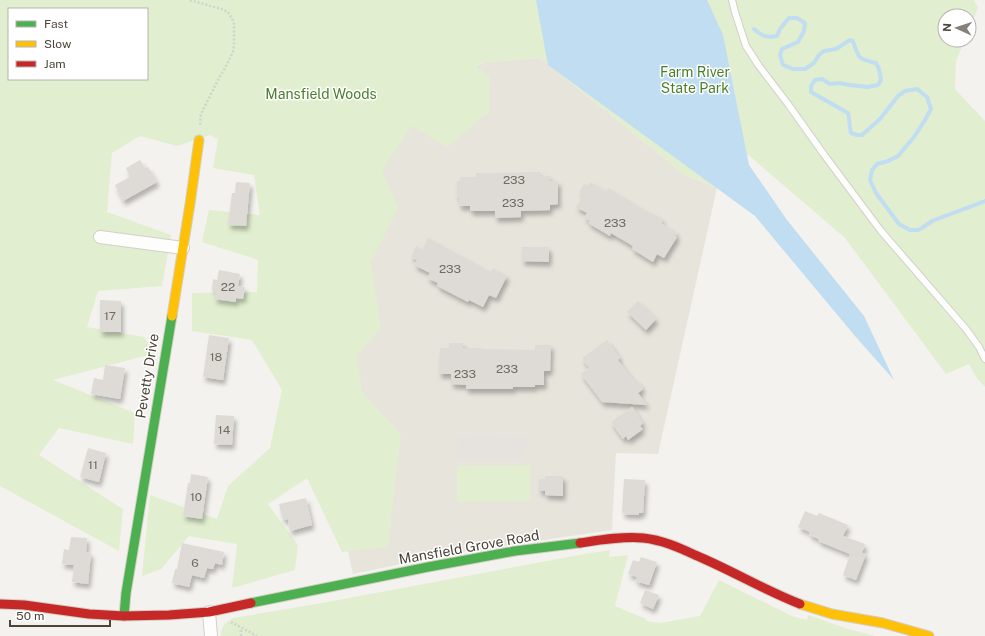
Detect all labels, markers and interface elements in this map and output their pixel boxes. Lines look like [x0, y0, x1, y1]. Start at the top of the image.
legend [8, 8, 148, 80]
north arrow [937, 8, 977, 48]
text: Fast [44, 17, 69, 31]
text: N [941, 23, 953, 32]
text: Slow [44, 37, 72, 51]
text: Jam [44, 57, 66, 71]
park label: Farm River State Park [660, 64, 730, 96]
park label: Mansfield Woods [265, 86, 377, 102]
house number: 233 [503, 173, 525, 187]
house number: 233 [502, 196, 524, 210]
house number: 233 [604, 216, 626, 230]
house number: 233 [439, 262, 461, 276]
house number: 22 [221, 280, 235, 294]
house number: 17 [104, 309, 116, 323]
street label: Pevetty Drive [132, 332, 162, 420]
house number: 18 [210, 350, 223, 364]
house number: 233 [496, 362, 518, 376]
house number: 233 [454, 367, 476, 381]
house number: 14 [218, 423, 231, 437]
house number: 11 [88, 458, 98, 472]
house number: 10 [190, 490, 202, 504]
street label: Mansfield Grove Road [398, 527, 540, 567]
house number: 6 [191, 556, 199, 570]
scale bar [10, 602, 110, 628]
text: 50 m [16, 609, 44, 623]

